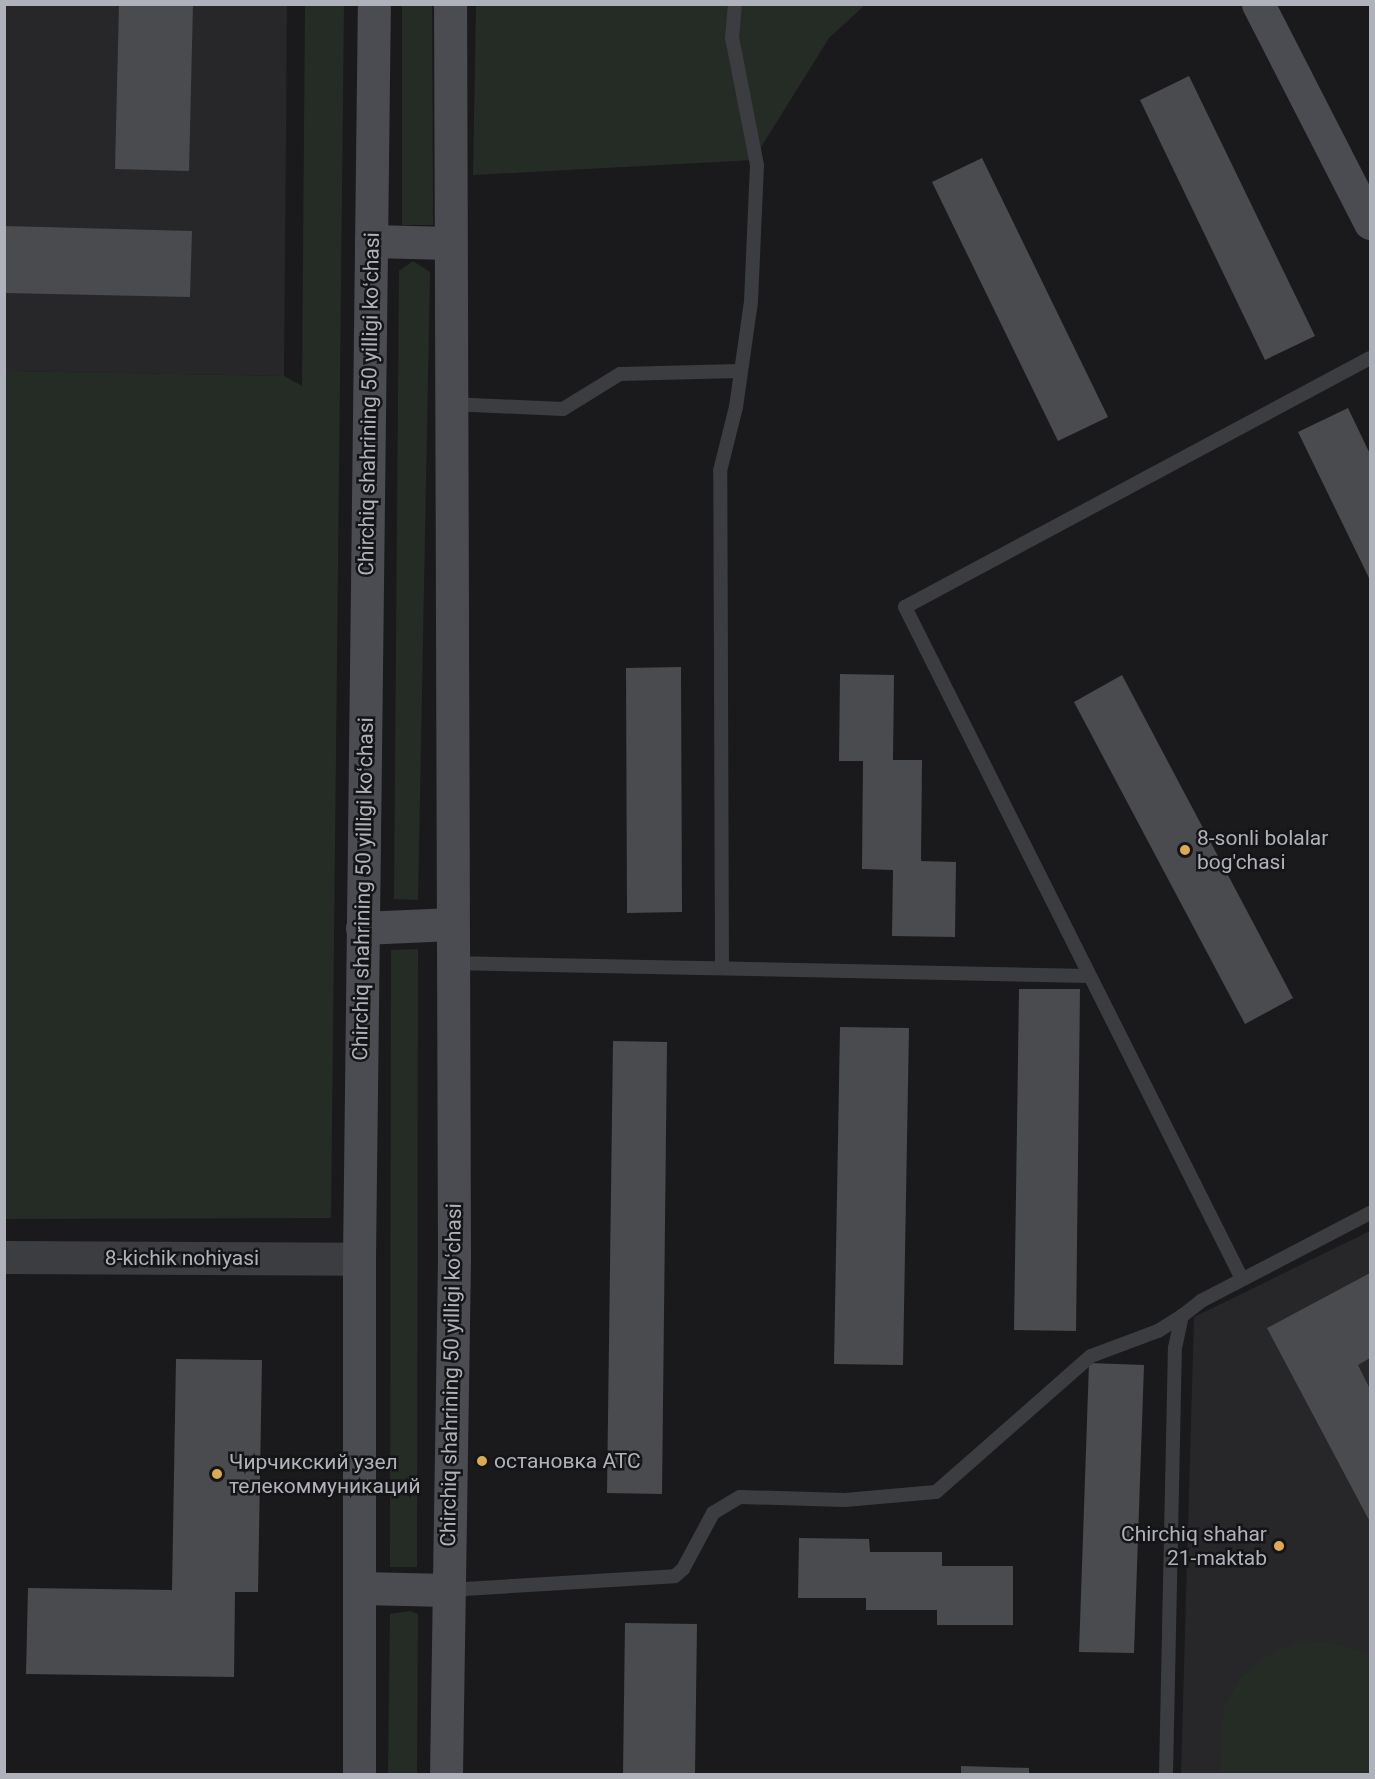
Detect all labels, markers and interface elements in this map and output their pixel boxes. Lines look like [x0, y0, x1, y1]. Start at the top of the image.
street label: Chirchiq shahrining 50 yilligi koʻchasi [353, 232, 385, 576]
street label: Chirchiq shahrining 50 yilligi koʻchasi [347, 717, 379, 1061]
place label: 8-sonli bolalar bog'chasi [1197, 825, 1328, 875]
marker: 8-sonli bolalar bog'chasi [1178, 843, 1192, 857]
street label: Chirchiq shahrining 50 yilligi koʻchasi [435, 1203, 467, 1547]
street label: 8-kichik nohiyasi [105, 1245, 259, 1271]
place label: остановка АТС [494, 1448, 641, 1474]
place label: Чирчикский узел телекоммуникаций [229, 1449, 421, 1499]
marker: остановка АТС [475, 1454, 489, 1468]
marker: Чирчикский узел телекоммуникаций [210, 1467, 224, 1481]
place label: Chirchiq shahar 21-maktab [1121, 1521, 1267, 1571]
marker: Chirchiq shahar 21-maktab [1272, 1539, 1286, 1553]

